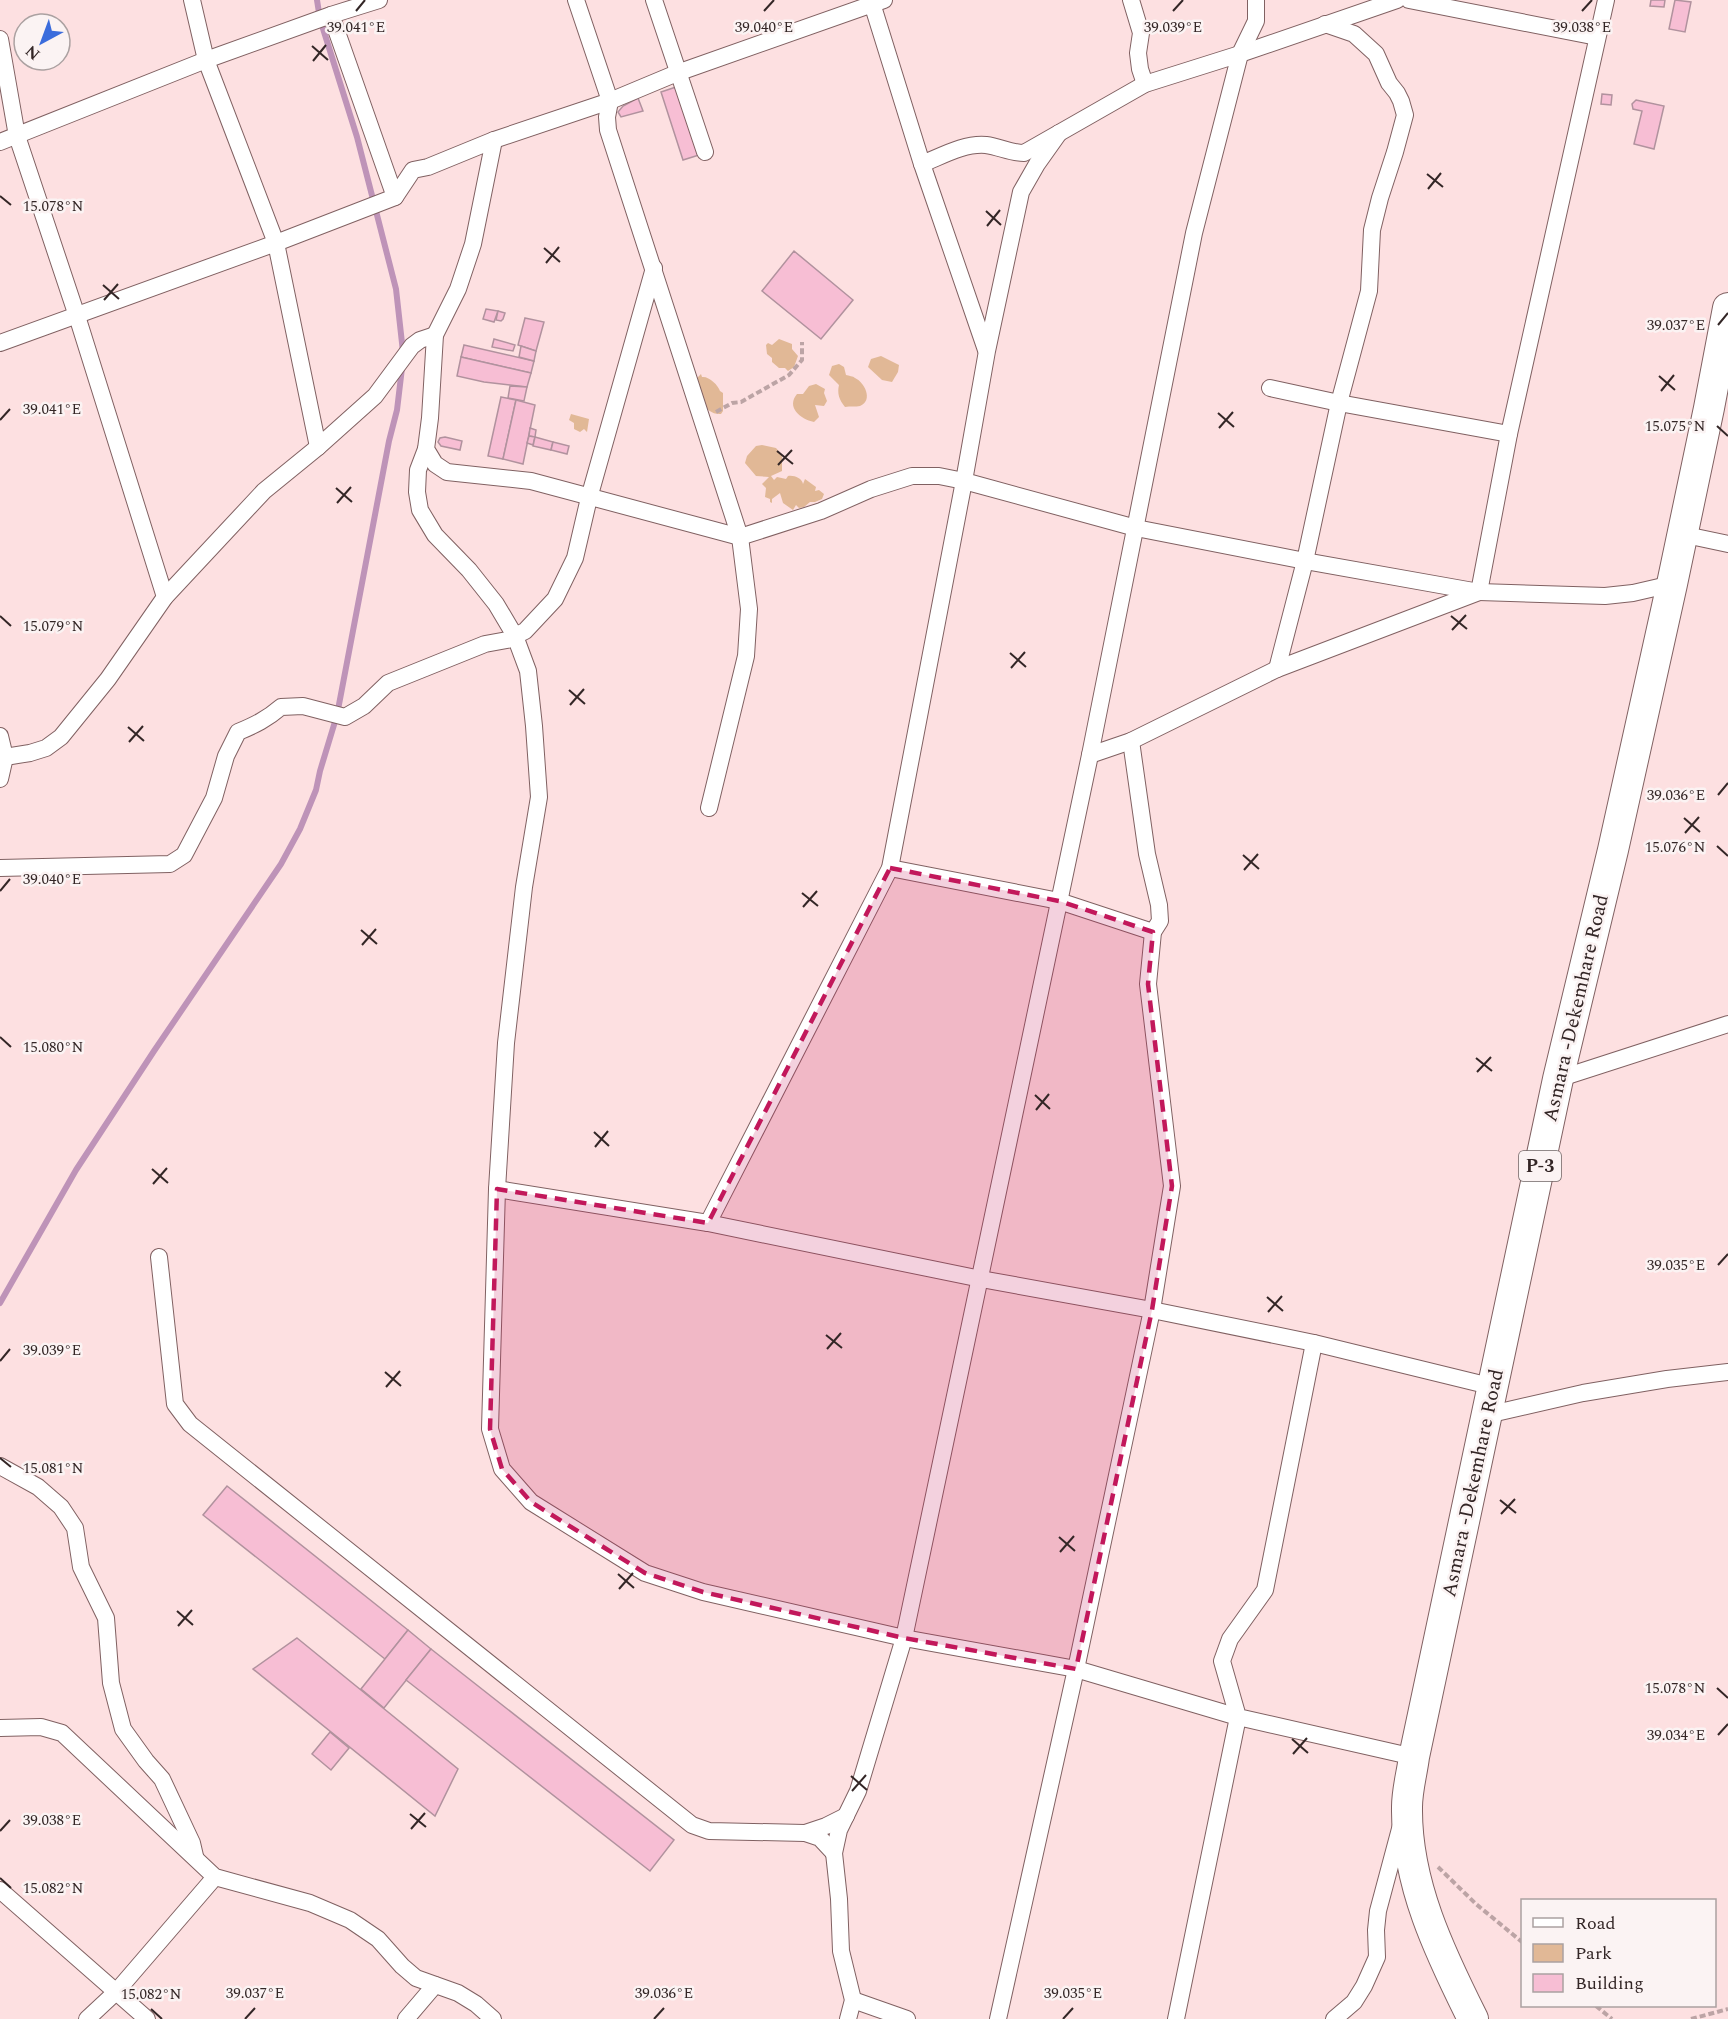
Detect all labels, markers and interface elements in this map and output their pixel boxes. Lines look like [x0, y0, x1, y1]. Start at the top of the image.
north arrow [12, 12, 72, 72]
text: 39.041°E [327, 16, 385, 39]
text: 39.040°E [735, 16, 793, 39]
text: 39.039°E [1144, 16, 1202, 39]
text: 39.038°E [1553, 16, 1611, 39]
text: N [20, 39, 46, 66]
text: 15.078°N [23, 195, 83, 218]
text: 39.037°E [1647, 314, 1705, 337]
text: 39.041°E [23, 398, 81, 421]
text: 15.075°N [1645, 415, 1705, 438]
text: 15.079°N [23, 615, 83, 638]
text: 39.036°E [1647, 784, 1705, 807]
text: 15.076°N [1645, 836, 1705, 859]
text: 39.040°E [23, 868, 81, 891]
street label: Asmara -Dekemhare Road [1535, 891, 1617, 1125]
text: 15.080°N [23, 1036, 83, 1059]
road number: P-3 [1519, 1151, 1561, 1181]
text: 39.035°E [1647, 1254, 1705, 1277]
text: 39.039°E [23, 1339, 81, 1362]
street label: Asmara -Dekemhare Road [1434, 1366, 1512, 1600]
text: 15.081°N [23, 1457, 83, 1480]
text: 15.078°N [1645, 1677, 1705, 1700]
text: 39.034°E [1647, 1724, 1705, 1747]
text: 39.038°E [23, 1809, 81, 1832]
text: 15.082°N [23, 1877, 83, 1900]
legend [1521, 1899, 1716, 2007]
text: Road [1575, 1910, 1616, 1937]
text: Park [1575, 1940, 1612, 1967]
text: Building [1575, 1970, 1644, 1997]
text: 39.037°E [226, 1982, 284, 2005]
text: 39.036°E [635, 1982, 693, 2005]
text: 39.035°E [1044, 1982, 1102, 2005]
text: 15.082°N [121, 1983, 181, 2006]

